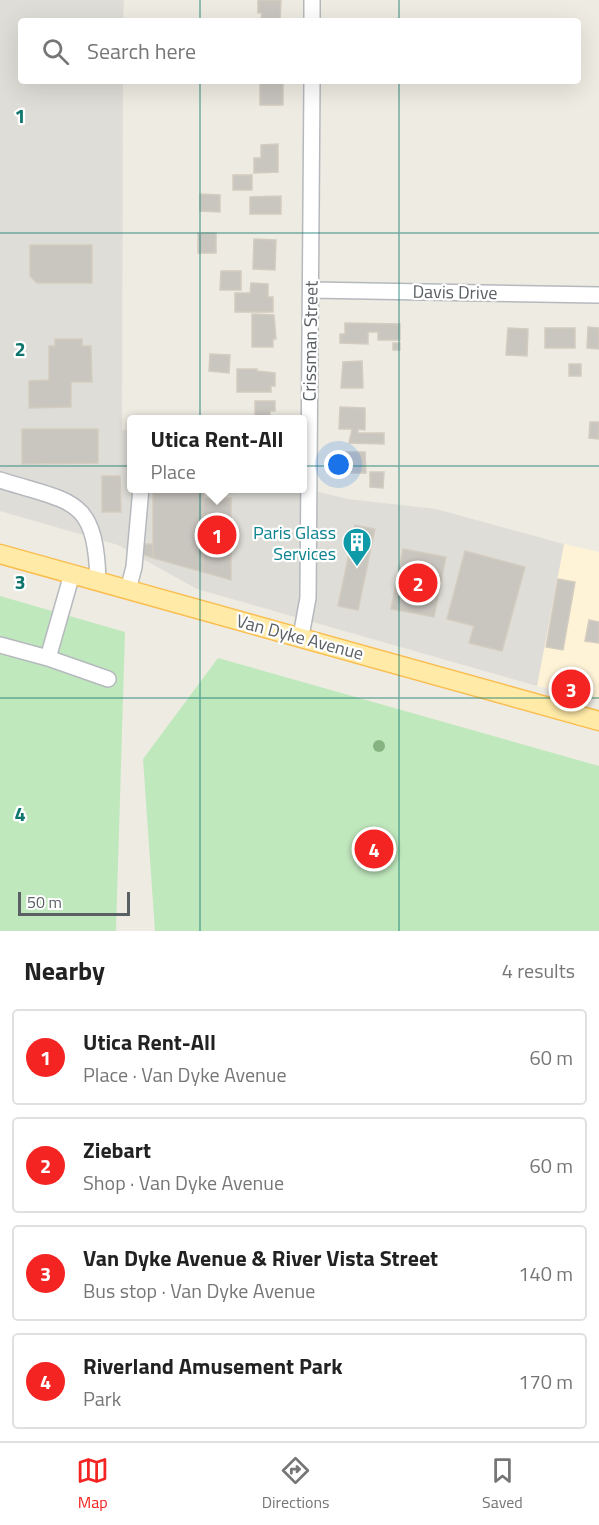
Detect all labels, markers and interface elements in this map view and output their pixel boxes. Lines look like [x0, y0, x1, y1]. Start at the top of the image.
search box [18, 18, 581, 84]
text: Search here [87, 34, 196, 68]
icon: search [39, 35, 72, 68]
text: 1 [14, 100, 26, 131]
street label: Davis Drive [412, 278, 498, 306]
street label: Crissman Street [295, 280, 325, 402]
text: 2 [14, 333, 26, 364]
popup [127, 415, 307, 493]
text: Utica Rent-All [151, 422, 283, 456]
your location [324, 450, 353, 479]
text: Place [151, 456, 196, 487]
pin: 1 [198, 512, 236, 558]
place label: Paris Glass Services [253, 519, 336, 567]
building icon: Paris Glass Services [341, 526, 373, 568]
pin: 2 [398, 560, 438, 606]
text: 3 [14, 566, 26, 597]
street label: Van Dyke Avenue [233, 607, 367, 667]
pin: 3 [552, 666, 590, 712]
text: 4 [14, 798, 26, 829]
pin: 4 [354, 826, 394, 872]
scale bar [18, 889, 130, 916]
text: 50 m [27, 890, 62, 914]
text: Nearby [24, 951, 105, 990]
text: 4 results [502, 955, 575, 986]
text: Utica Rent-All [83, 1025, 216, 1059]
text: 1 [40, 1042, 51, 1073]
text: 60 m [529, 1042, 573, 1073]
text: Place · Van Dyke Avenue [83, 1059, 287, 1090]
text: Ziebart [83, 1133, 151, 1167]
text: 2 [40, 1150, 51, 1181]
text: 60 m [529, 1150, 573, 1181]
text: Shop · Van Dyke Avenue [83, 1167, 284, 1198]
text: Van Dyke Avenue & River Vista Street [83, 1241, 438, 1275]
text: 3 [40, 1258, 51, 1289]
text: 140 m [518, 1258, 573, 1289]
text: Bus stop · Van Dyke Avenue [83, 1275, 315, 1306]
text: Riverland Amusement Park [83, 1349, 343, 1383]
text: 4 [40, 1366, 51, 1397]
text: 170 m [518, 1366, 573, 1397]
text: Park [83, 1383, 121, 1414]
tab: Map [76, 1454, 109, 1514]
tab: Directions [262, 1454, 330, 1514]
tab: Saved [482, 1454, 523, 1514]

